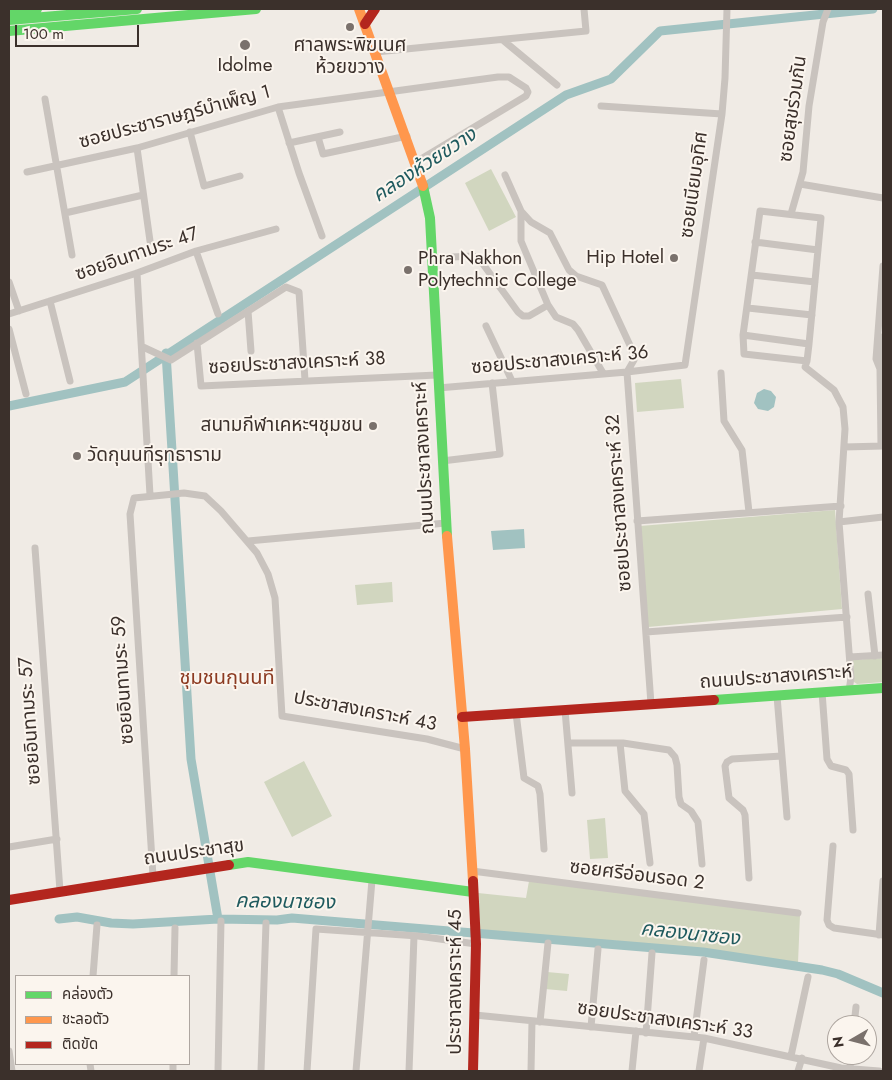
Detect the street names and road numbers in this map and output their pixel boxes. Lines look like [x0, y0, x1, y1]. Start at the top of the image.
street label: ซอยสุขร่วมกัน [775, 54, 813, 164]
street label: ซอยประชาราษฎร์บำเพ็ญ 1 [77, 81, 273, 155]
street label: ซอยเนียมอุทิศ [676, 130, 714, 240]
street label: ซอยอินทามระ 47 [72, 223, 202, 287]
street label: ซอยประชาสงเคราะห์ 36 [470, 342, 650, 380]
street label: ซอยประชาสงเคราะห์ 38 [208, 348, 386, 380]
street label: ถนนประชาสงเคราะห์ [410, 381, 440, 535]
street label: ซอยประชาสงเคราะห์ 32 [602, 414, 638, 592]
street label: ซอยอินทามระ 59 [108, 615, 140, 745]
street label: ซอยอินทามระ 57 [15, 656, 47, 786]
street label: ถนนประชาสงเคราะห์ [699, 661, 853, 695]
street label: ประชาสงเคราะห์ 43 [292, 687, 438, 737]
street label: ถนนประชาสุข [142, 835, 246, 871]
street label: ซอยศรีอ่อนรอด 2 [568, 856, 706, 896]
street label: ประชาสงเคราะห์ 45 [445, 909, 467, 1055]
street label: ซอยประชาสงเคราะห์ 33 [576, 997, 754, 1045]

